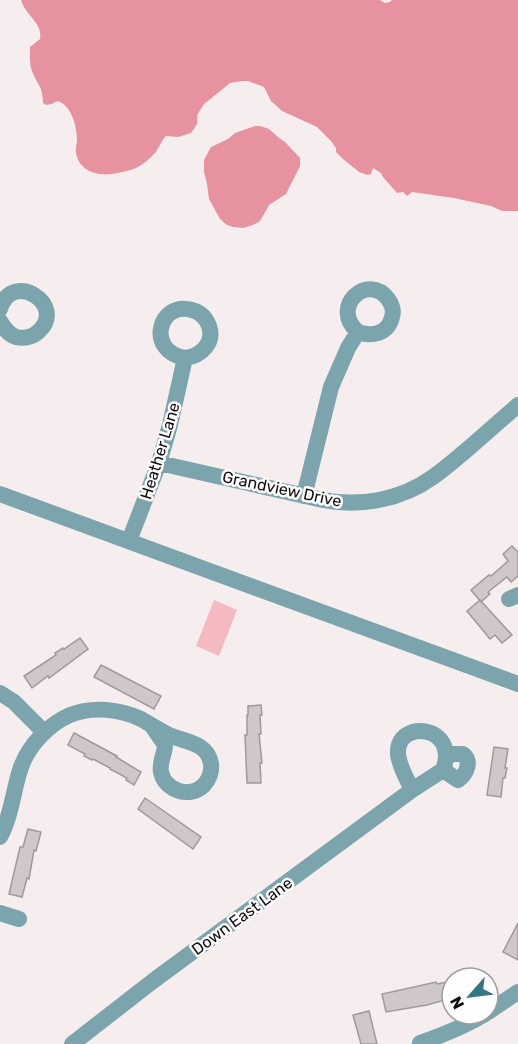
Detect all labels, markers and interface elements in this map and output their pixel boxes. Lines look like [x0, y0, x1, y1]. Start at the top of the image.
street label: Heather Lane [136, 400, 184, 502]
street label: Grandview Drive [221, 467, 343, 511]
street label: Down East Lane [188, 873, 296, 959]
north arrow [440, 966, 500, 1026]
text: N [446, 993, 468, 1012]

